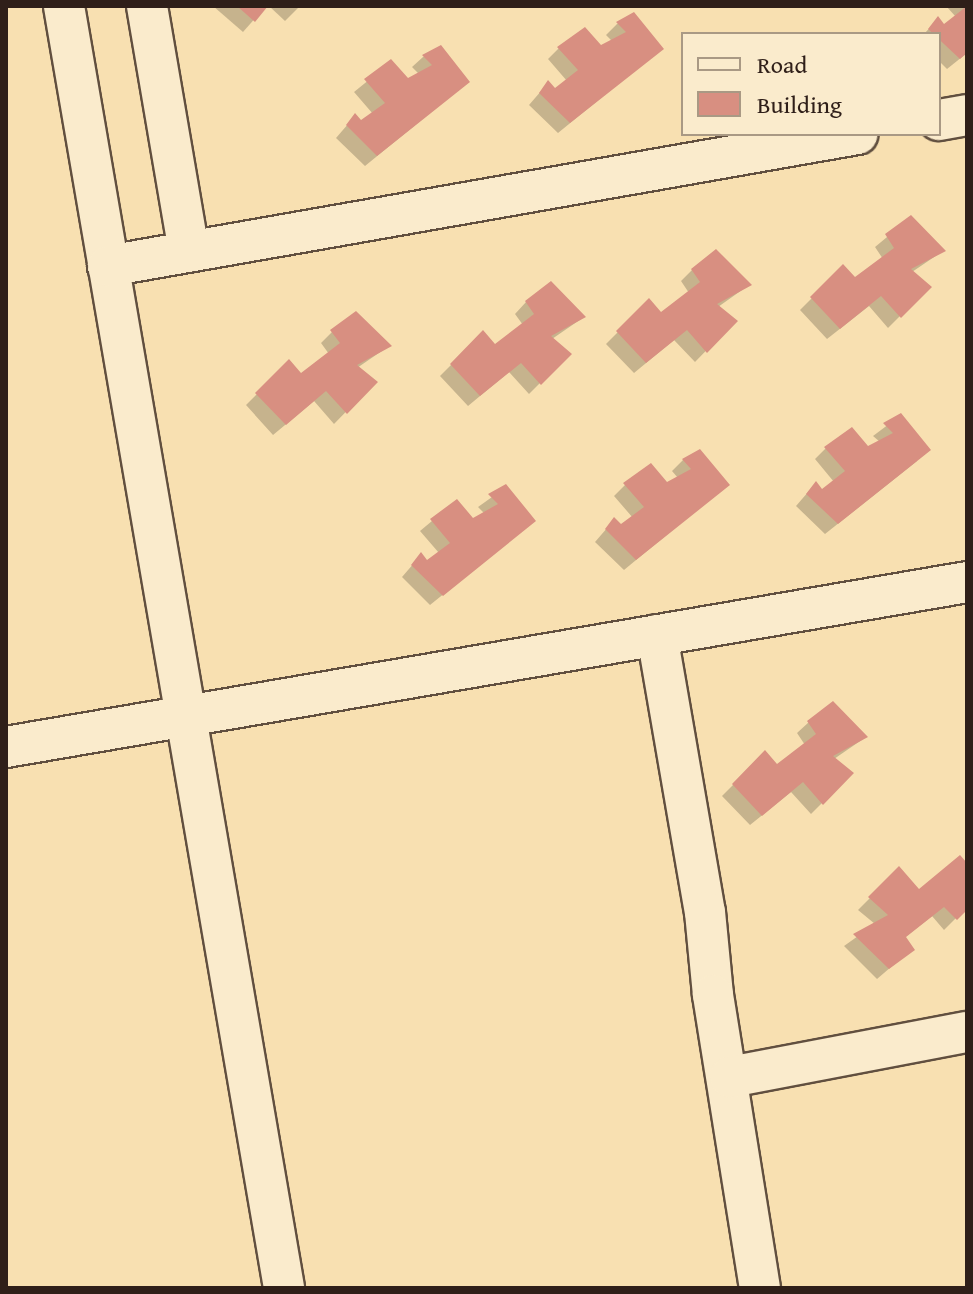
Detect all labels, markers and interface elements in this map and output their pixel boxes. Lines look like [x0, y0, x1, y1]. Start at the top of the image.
legend [681, 32, 941, 136]
text: Road [757, 47, 807, 82]
text: Building [757, 87, 842, 122]

